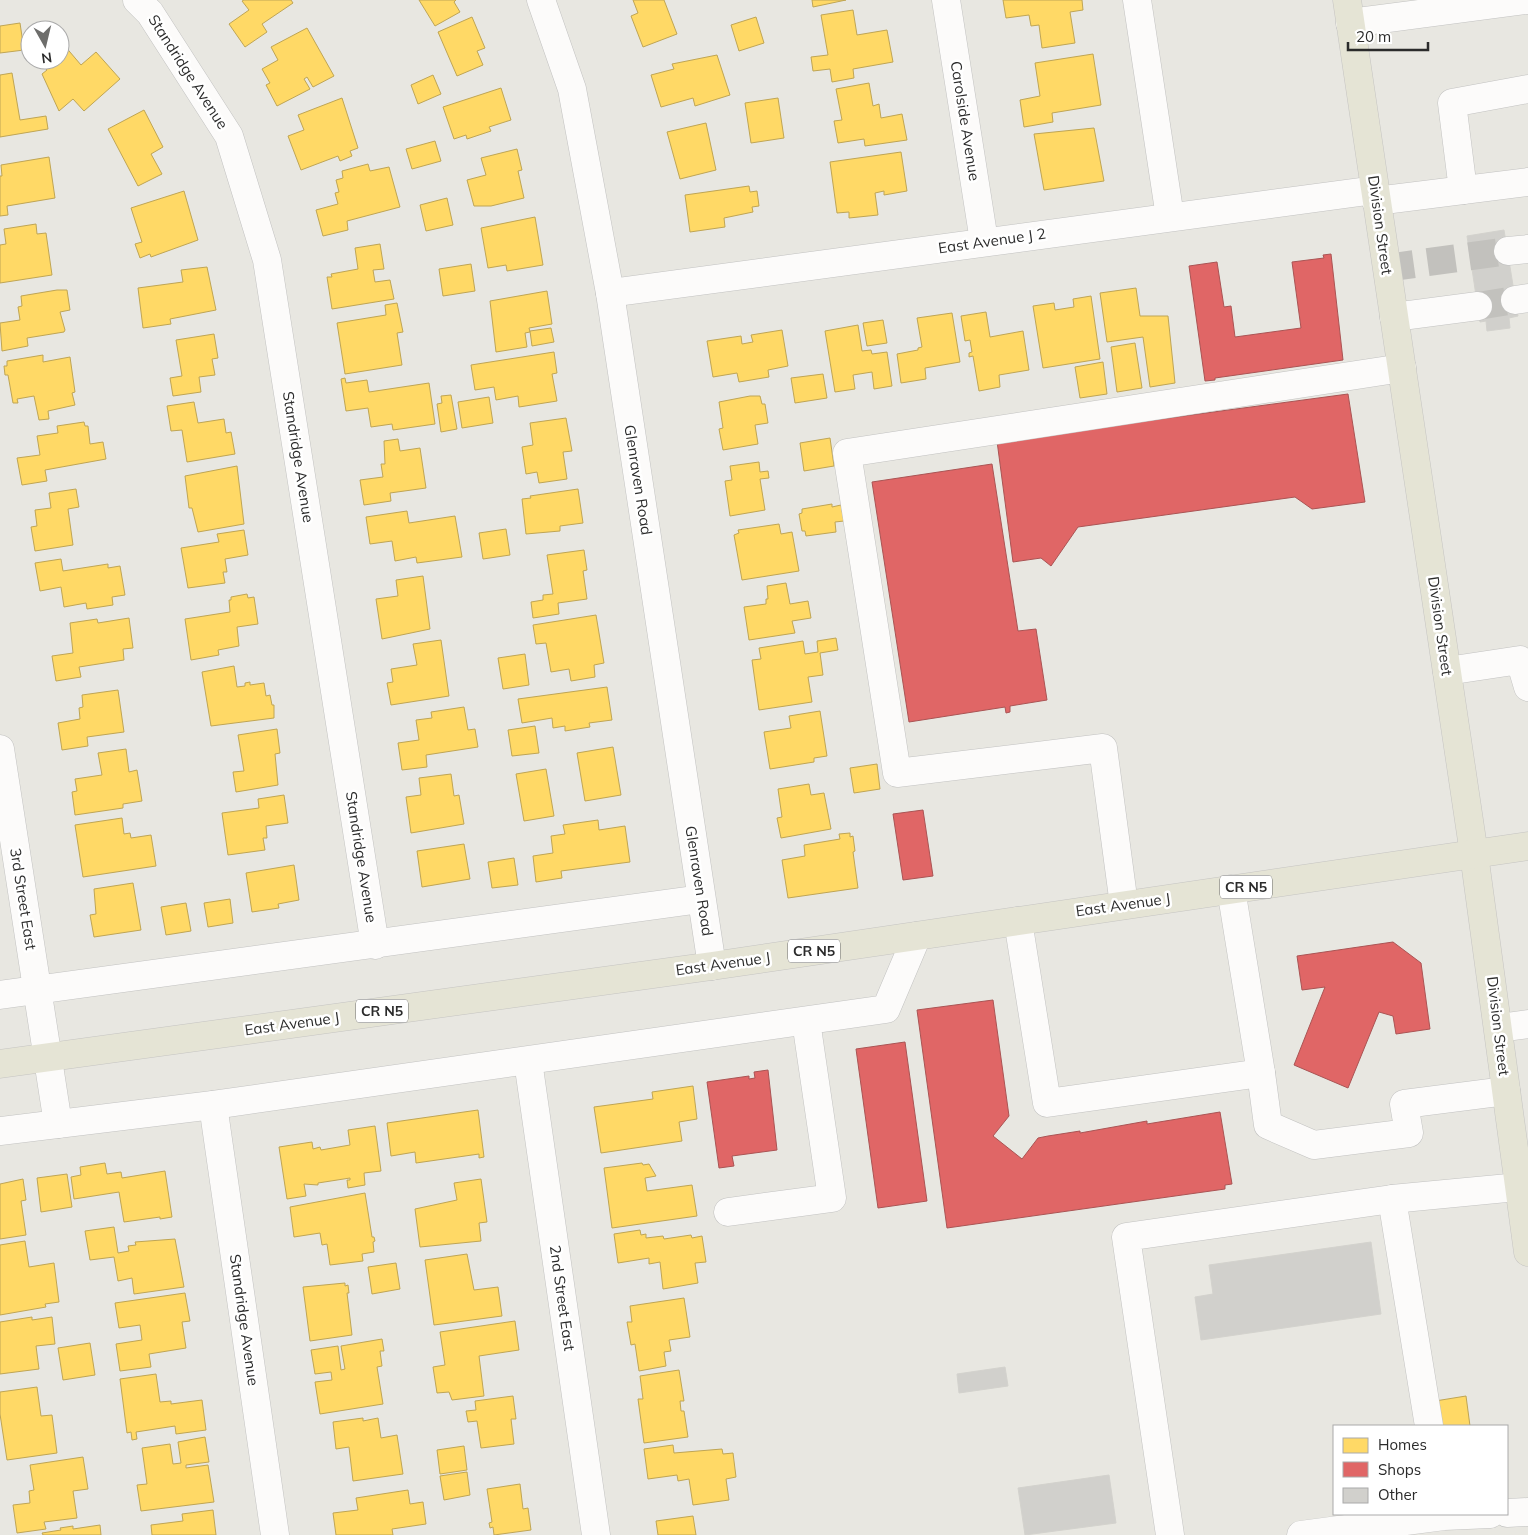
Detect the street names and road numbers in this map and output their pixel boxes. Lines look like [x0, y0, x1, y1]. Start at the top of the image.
street label: Standridge Avenue [144, 11, 233, 133]
street label: Carolside Avenue [947, 60, 984, 182]
street label: Division Street [1364, 174, 1397, 276]
street label: East Avenue J 2 [937, 224, 1047, 257]
street label: Standridge Avenue [279, 390, 318, 524]
street label: Glenraven Road [620, 423, 657, 536]
street label: Division Street [1424, 575, 1457, 677]
street label: Standridge Avenue [342, 790, 381, 924]
street label: Glenraven Road [681, 824, 718, 937]
street label: 3rd Street East [6, 847, 41, 951]
road number: CR N5 [1220, 876, 1272, 899]
street label: East Avenue J [1074, 888, 1171, 921]
road number: CR N5 [788, 939, 840, 962]
street label: East Avenue J [674, 947, 771, 980]
street label: Division Street [1483, 975, 1514, 1077]
road number: CR N5 [356, 999, 408, 1022]
street label: East Avenue J [243, 1007, 340, 1040]
street label: 2nd Street East [546, 1244, 579, 1352]
street label: Standridge Avenue [226, 1253, 263, 1387]

